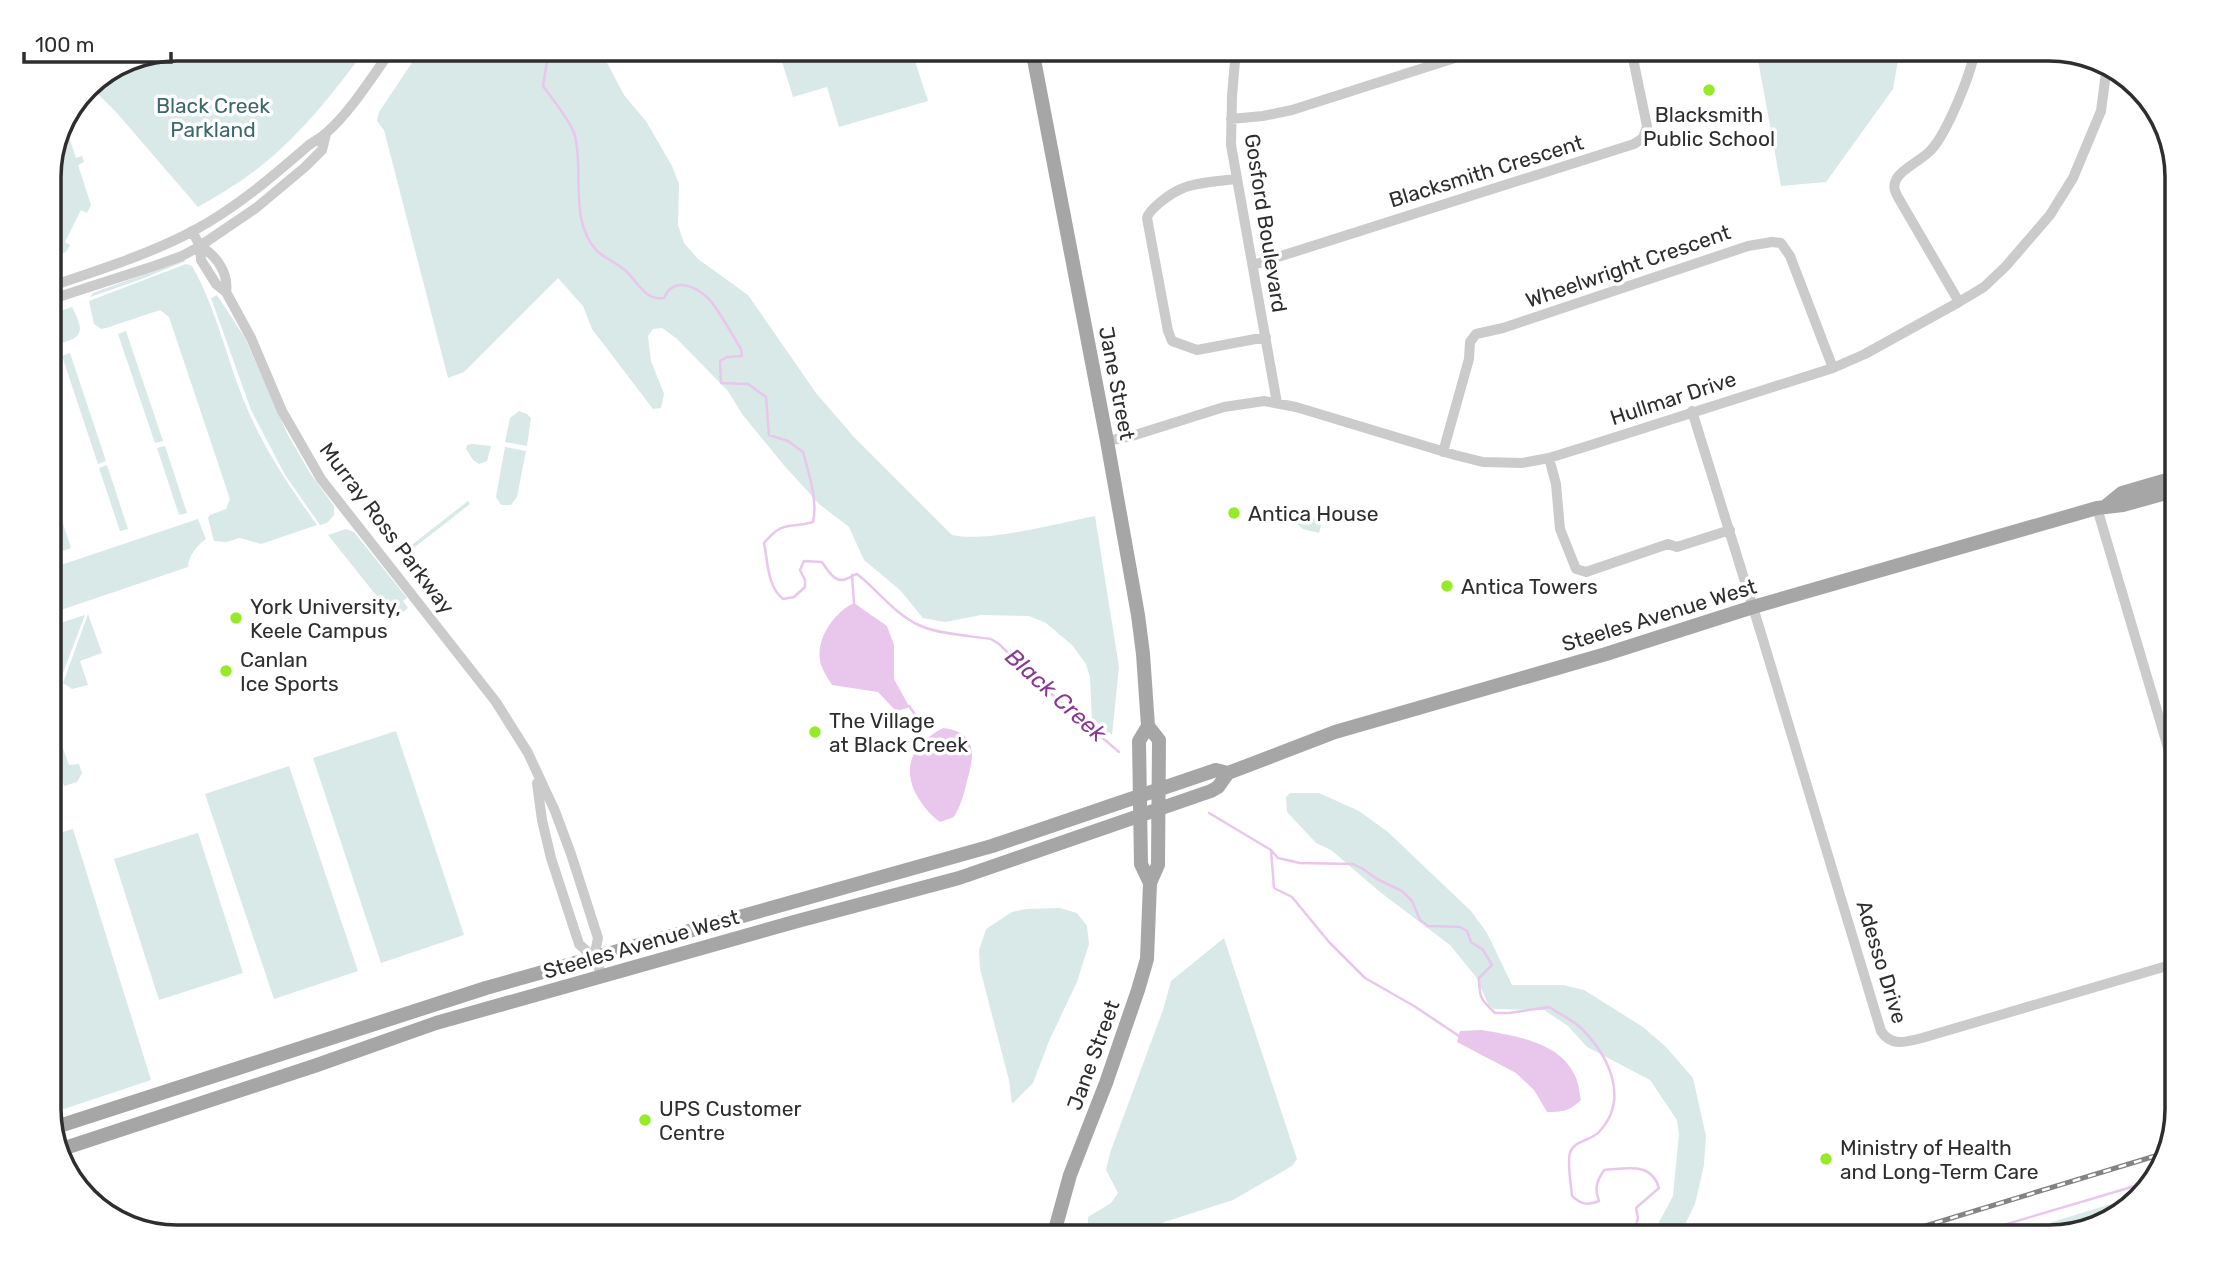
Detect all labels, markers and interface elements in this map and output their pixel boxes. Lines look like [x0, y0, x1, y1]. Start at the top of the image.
scale bar [24, 21, 172, 65]
text: 100 m [35, 32, 94, 57]
marker: Blacksmith Public School [1701, 82, 1717, 98]
park label: Black Creek Parkland [156, 93, 270, 142]
place label: Blacksmith Public School [1643, 102, 1775, 151]
street label: Blacksmith Crescent [1386, 130, 1586, 212]
street label: Gosford Boulevard [1240, 132, 1292, 314]
street label: Wheelwright Crescent [1522, 219, 1734, 313]
street label: Jane Street [1094, 324, 1140, 442]
street label: Hullmar Drive [1607, 366, 1739, 430]
street label: Murray Ross Parkway [314, 437, 460, 619]
place label: Antica House [1248, 501, 1378, 526]
marker: Antica House [1226, 505, 1242, 521]
street label: Steeles Avenue West [1559, 573, 1759, 657]
place label: Antica Towers [1461, 574, 1598, 599]
marker: Antica Towers [1439, 578, 1455, 594]
place label: York University, Keele Campus [250, 594, 401, 643]
marker: York University, Keele Campus [228, 610, 244, 626]
water label: Black Creek [1000, 642, 1113, 748]
place label: Canlan Ice Sports [240, 647, 339, 696]
marker: Canlan Ice Sports [218, 663, 234, 679]
place label: The Village at Black Creek [829, 708, 968, 757]
marker: The Village at Black Creek [807, 724, 823, 740]
street label: Adesso Drive [1851, 897, 1913, 1027]
street label: Steeles Avenue West [540, 904, 742, 984]
street label: Jane Street [1062, 997, 1124, 1113]
place label: UPS Customer Centre [659, 1096, 801, 1145]
marker: UPS Customer Centre [637, 1112, 653, 1128]
place label: Ministry of Health and Long-Term Care [1840, 1135, 2039, 1184]
marker: Ministry of Health and Long-Term Care [1818, 1151, 1834, 1167]

